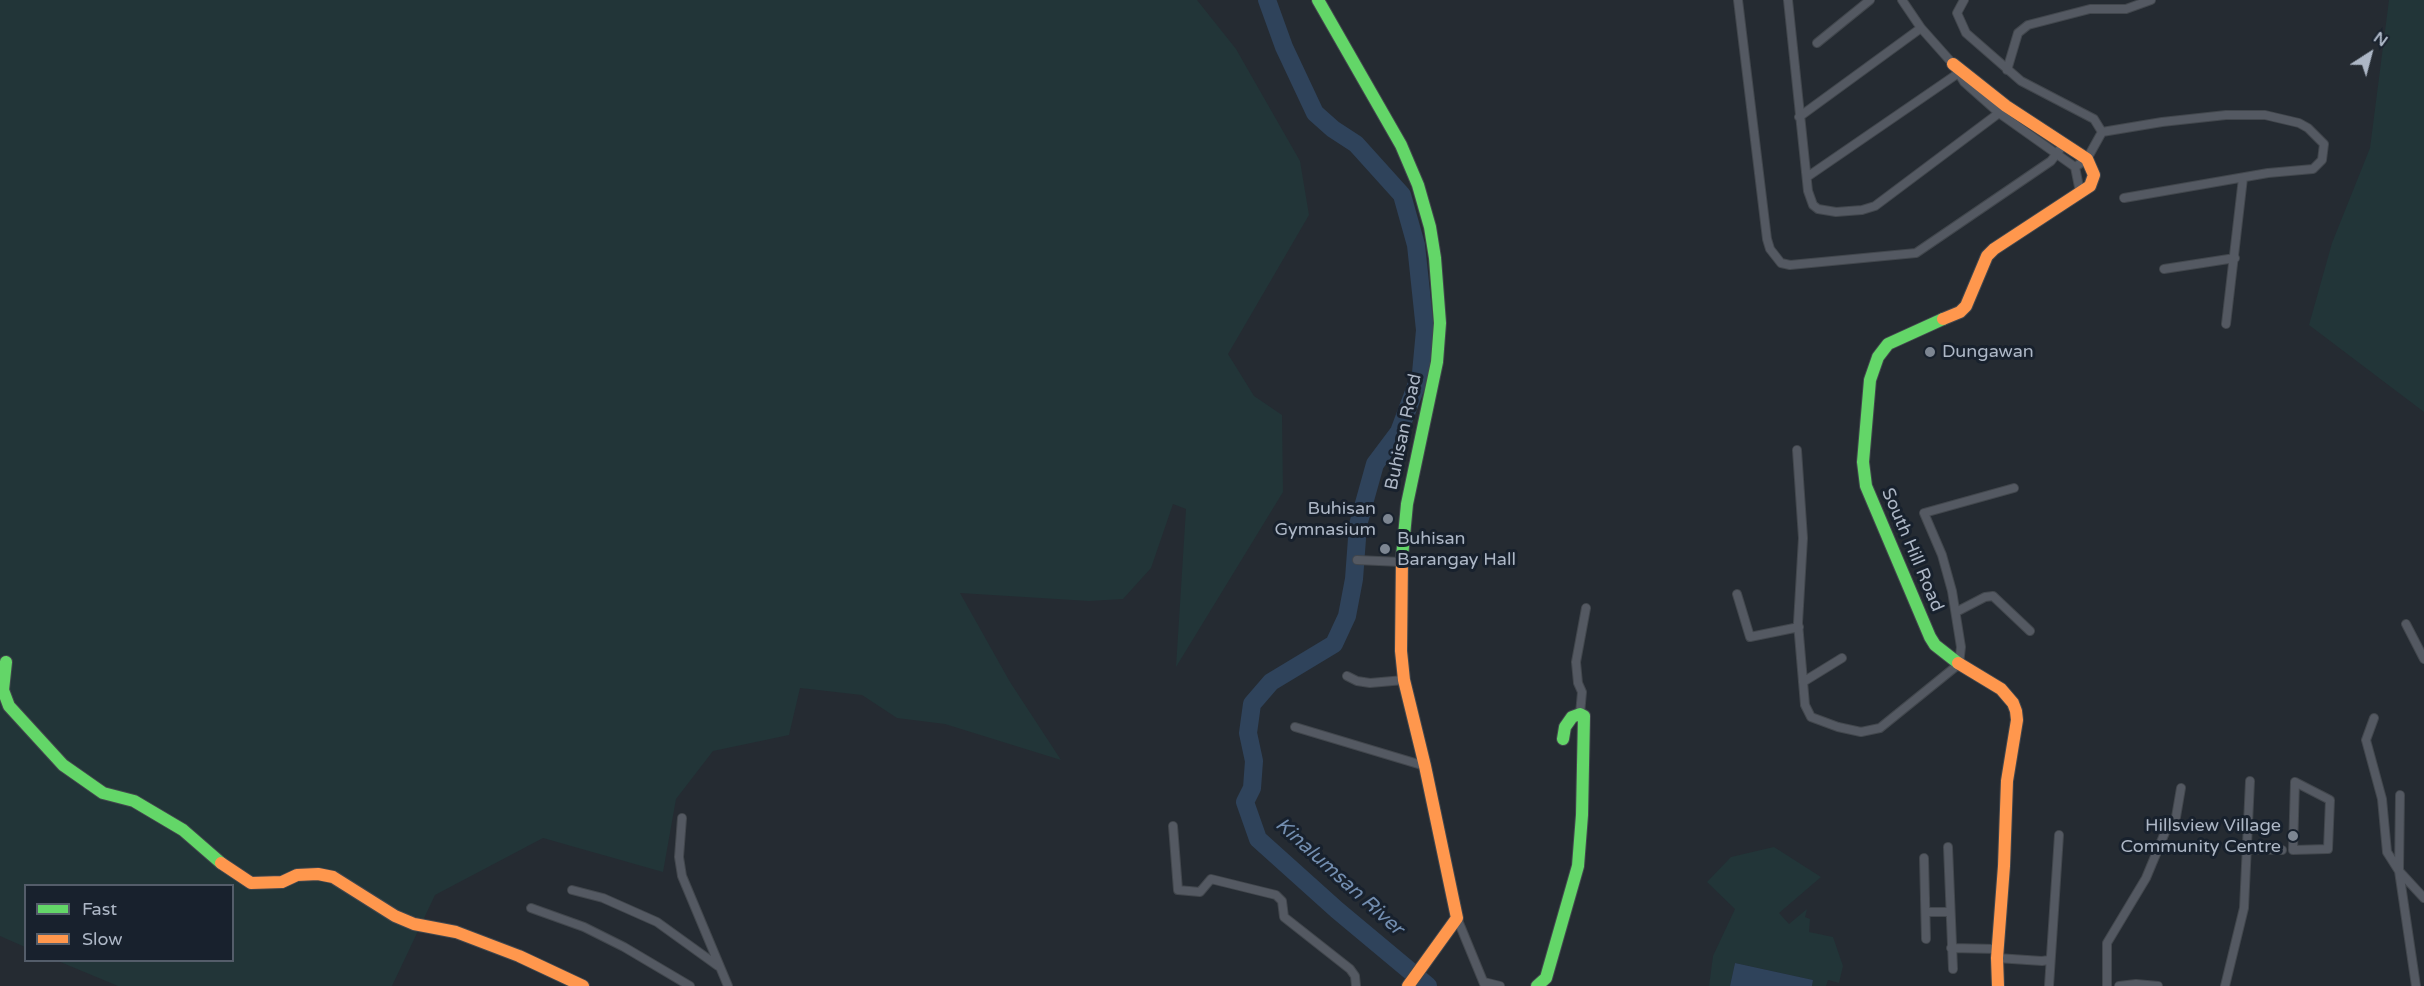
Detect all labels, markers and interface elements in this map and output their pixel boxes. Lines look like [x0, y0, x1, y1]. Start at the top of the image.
north arrow [2340, 24, 2400, 84]
text: N [2369, 28, 2392, 51]
place label: Dungawan [1942, 341, 2034, 363]
marker: Dungawan [1923, 345, 1937, 359]
street label: Buhisan Road [1381, 372, 1427, 492]
street label: South Hill Road [1876, 485, 1948, 615]
place label: Buhisan Gymnasium [1274, 498, 1376, 540]
marker: Buhisan Gymnasium [1381, 512, 1395, 526]
place label: Buhisan Barangay Hall [1397, 528, 1516, 570]
marker: Buhisan Barangay Hall [1378, 542, 1392, 556]
water label: Kinalumsan River [1270, 813, 1408, 941]
place label: Hillsview Village Community Centre [2120, 815, 2281, 858]
marker: Hillsview Village Community Centre [2286, 829, 2300, 843]
legend [24, 884, 234, 962]
text: Fast [82, 898, 117, 920]
text: Slow [82, 928, 123, 950]

